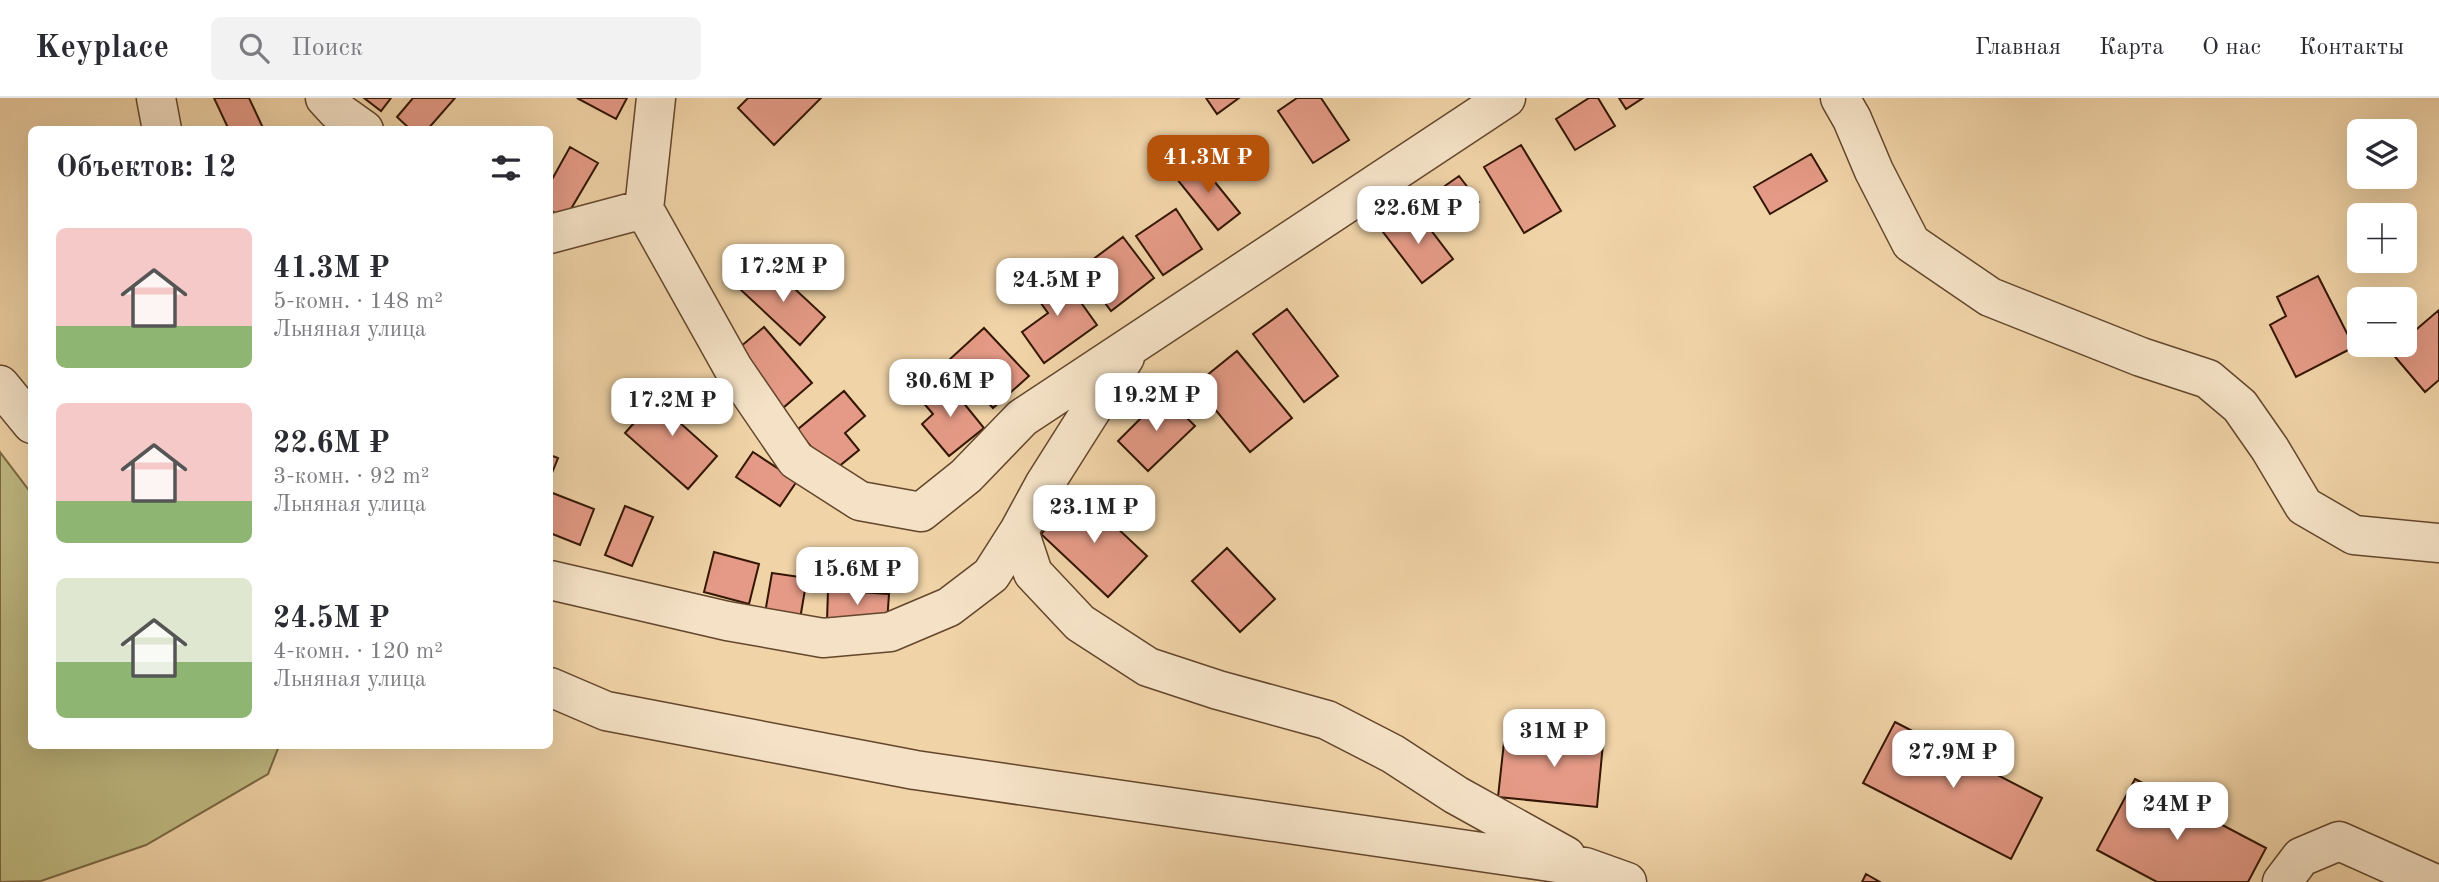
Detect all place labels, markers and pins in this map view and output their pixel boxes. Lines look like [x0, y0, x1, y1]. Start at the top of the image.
pin: 41.3M ₽ [1143, 136, 1273, 195]
pin: 22.6M ₽ [1353, 186, 1483, 246]
pin: 17.2M ₽ [718, 244, 848, 304]
pin: 24.5M ₽ [992, 258, 1122, 318]
pin: 30.6M ₽ [885, 360, 1015, 419]
pin: 19.2M ₽ [1091, 374, 1221, 433]
pin: 17.2M ₽ [607, 378, 737, 438]
pin: 23.1M ₽ [1029, 486, 1159, 545]
pin: 15.6M ₽ [792, 547, 922, 607]
pin: 31M ₽ [1505, 710, 1603, 769]
pin: 27.9M ₽ [1888, 730, 2018, 790]
pin: 24M ₽ [2128, 782, 2226, 842]

